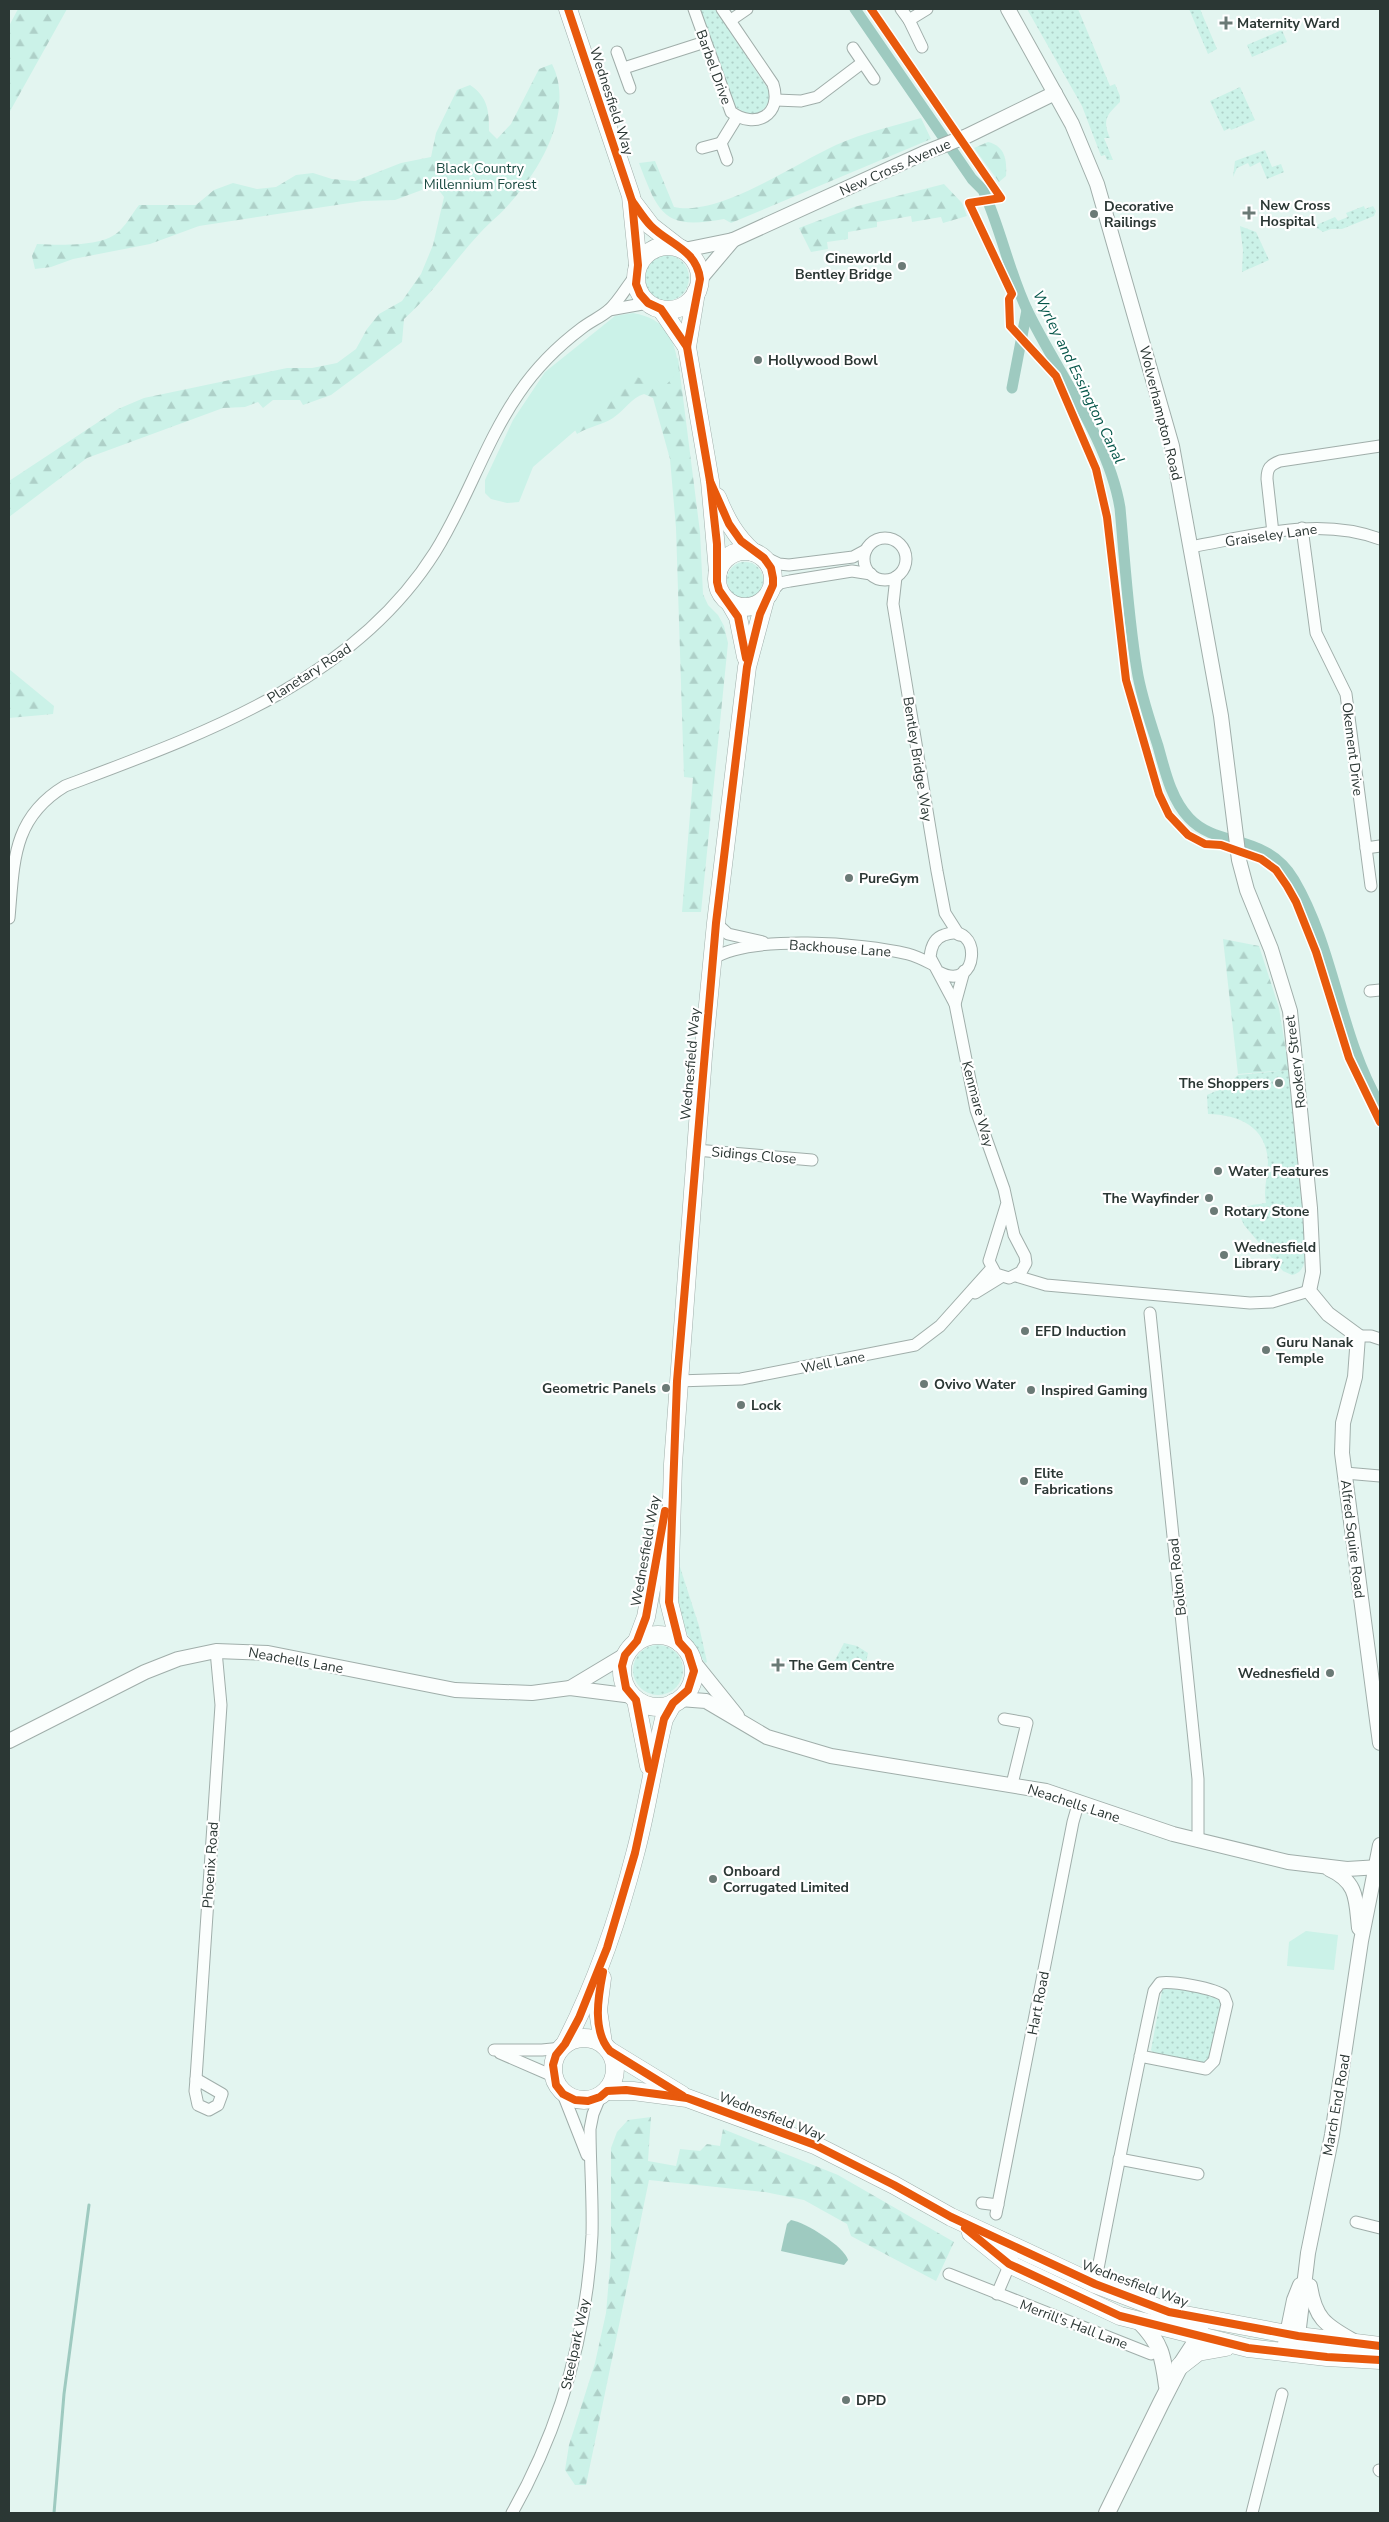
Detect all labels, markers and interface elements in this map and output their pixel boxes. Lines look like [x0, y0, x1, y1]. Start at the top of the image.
place label: Maternity Ward [1237, 14, 1340, 33]
marker: Maternity Ward [1219, 16, 1233, 30]
street label: Barbel Drive [691, 27, 736, 107]
street label: Wednesfield Way [585, 45, 638, 158]
street label: New Cross Avenue [837, 134, 954, 201]
park label: Black Country Millennium Forest [424, 159, 536, 194]
place label: New Cross Hospital [1260, 196, 1330, 231]
place label: Decorative Railings [1104, 197, 1174, 232]
marker: New Cross Hospital [1242, 206, 1256, 220]
marker: Decorative Railings [1088, 208, 1100, 220]
place label: Cineworld Bentley Bridge [795, 249, 892, 284]
marker: Cineworld Bentley Bridge [896, 260, 908, 272]
water label: Wyrley and Essington Canal [1028, 287, 1130, 467]
street label: Wolverhampton Road [1135, 344, 1186, 482]
place label: Hollywood Bowl [768, 351, 878, 370]
marker: Hollywood Bowl [752, 354, 764, 366]
street label: Graiseley Lane [1224, 520, 1318, 551]
street label: Planetary Road [263, 639, 355, 708]
street label: Bentley Bridge Way [898, 695, 937, 824]
street label: Okement Drive [1337, 701, 1368, 797]
place label: PureGym [859, 869, 919, 888]
marker: PureGym [843, 872, 855, 884]
street label: Backhouse Lane [788, 935, 892, 962]
street label: Wednesfield Way [676, 1006, 705, 1121]
street label: Rookery Street [1280, 1014, 1311, 1109]
street label: Kenmare Way [957, 1059, 998, 1150]
place label: The Shoppers [1179, 1074, 1269, 1093]
marker: The Shoppers [1273, 1077, 1285, 1089]
street label: Sidings Close [711, 1142, 797, 1169]
place label: Water Features [1228, 1162, 1329, 1181]
marker: Water Features [1212, 1165, 1224, 1177]
place label: The Wayfinder [1103, 1189, 1200, 1208]
marker: The Wayfinder [1203, 1192, 1215, 1204]
place label: Rotary Stone [1224, 1202, 1310, 1221]
marker: Rotary Stone [1208, 1205, 1220, 1217]
place label: Wednesfield Library [1234, 1238, 1316, 1273]
marker: Wednesfield Library [1218, 1249, 1230, 1261]
place label: EFD Induction [1035, 1322, 1126, 1341]
marker: EFD Induction [1019, 1325, 1031, 1337]
place label: Guru Nanak Temple [1276, 1333, 1354, 1368]
marker: Guru Nanak Temple [1260, 1344, 1272, 1356]
street label: Well Lane [800, 1347, 866, 1378]
place label: Ovivo Water [934, 1375, 1016, 1394]
marker: Ovivo Water [918, 1378, 930, 1390]
place label: Geometric Panels [542, 1379, 656, 1398]
place label: Inspired Gaming [1041, 1381, 1148, 1400]
marker: Geometric Panels [660, 1382, 672, 1394]
marker: Inspired Gaming [1025, 1384, 1037, 1396]
place label: Lock [751, 1396, 781, 1415]
marker: Lock [735, 1399, 747, 1411]
place label: Elite Fabrications [1034, 1464, 1113, 1499]
marker: Elite Fabrications [1018, 1475, 1030, 1487]
street label: Alfred Squire Road [1336, 1479, 1369, 1600]
street label: Wednesfield Way [626, 1493, 665, 1608]
street label: Bolton Road [1164, 1537, 1191, 1617]
street label: Neachells Lane [247, 1643, 345, 1678]
place label: The Gem Centre [789, 1656, 895, 1675]
marker: The Gem Centre [771, 1658, 785, 1672]
place label: Wednesfield [1238, 1664, 1320, 1683]
marker: Wednesfield [1324, 1667, 1336, 1679]
street label: Neachells Lane [1025, 1780, 1122, 1827]
street label: Phoenix Road [198, 1821, 223, 1909]
place label: Onboard Corrugated Limited [723, 1862, 849, 1897]
marker: Onboard Corrugated Limited [707, 1873, 719, 1885]
street label: Hart Road [1023, 1970, 1054, 2037]
street label: March End Road [1318, 2053, 1355, 2157]
street label: Wednesfield Way [716, 2087, 829, 2146]
street label: Wednesfield Way [1079, 2255, 1192, 2312]
street label: Merrill's Hall Lane [1017, 2295, 1131, 2354]
street label: Steelpark Way [557, 2296, 595, 2391]
place label: DPD [856, 2391, 886, 2410]
marker: DPD [840, 2394, 852, 2406]

